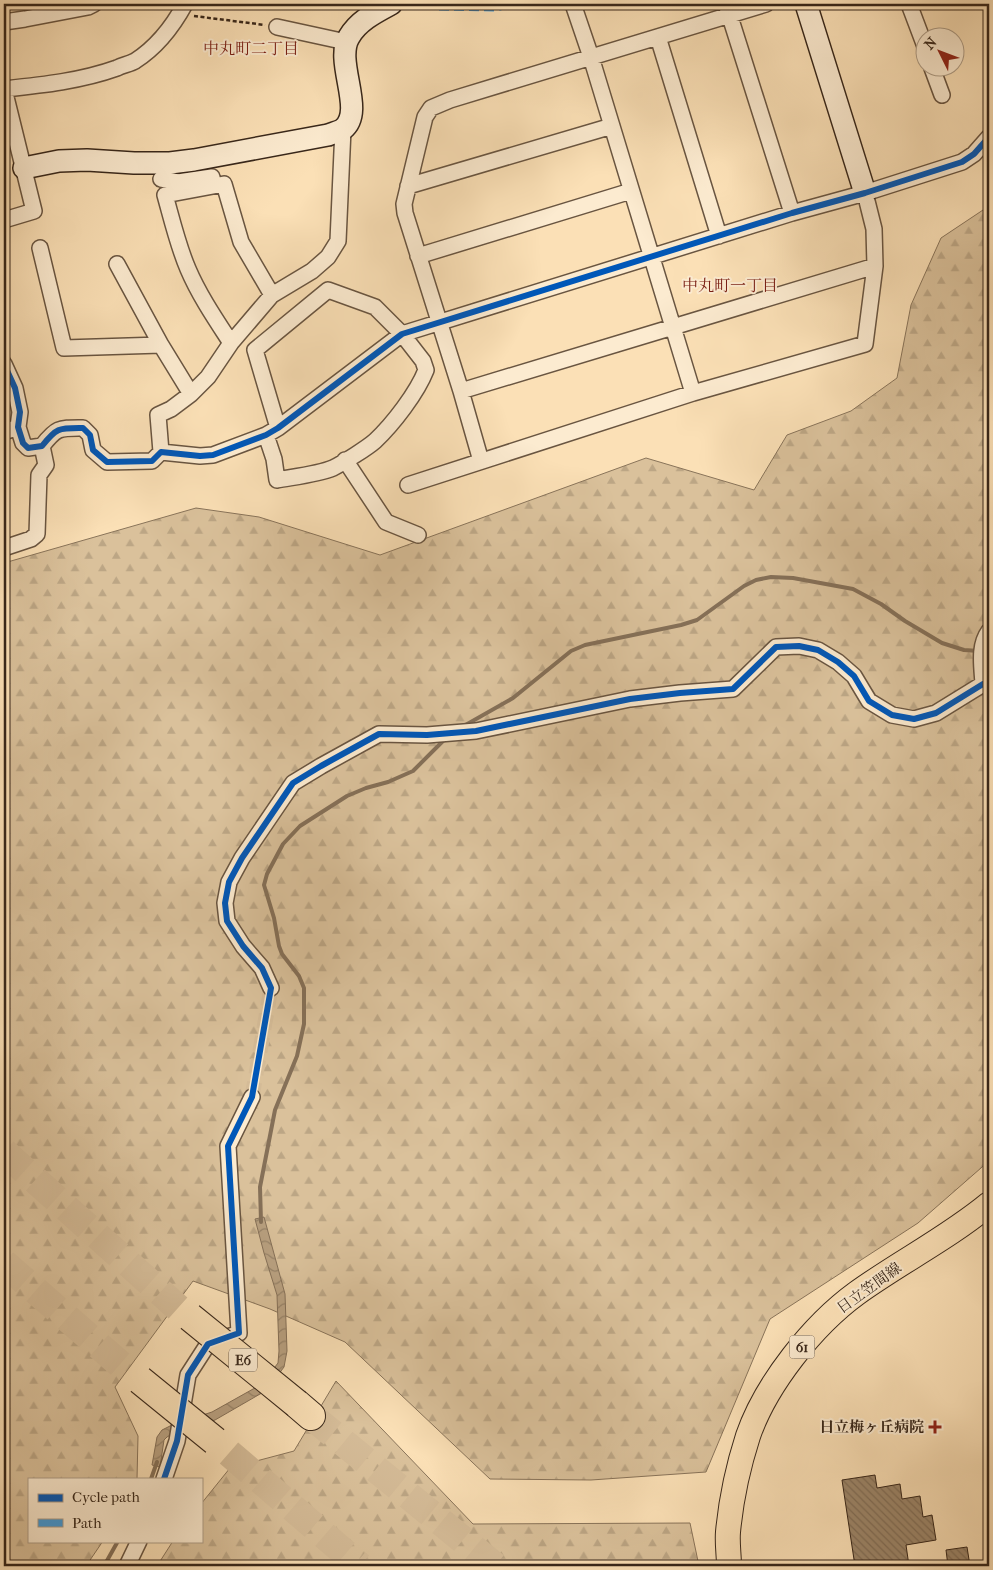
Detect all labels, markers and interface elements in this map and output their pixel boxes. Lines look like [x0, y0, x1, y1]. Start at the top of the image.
north arrow [916, 28, 966, 78]
text: N [921, 34, 941, 53]
district label: 中丸町二丁目 [203, 39, 299, 58]
district label: 中丸町一丁目 [682, 276, 778, 295]
street label: 日立笠間線 [833, 1259, 905, 1317]
road number: 61 [790, 1335, 814, 1358]
road number: E6 [229, 1348, 257, 1372]
place label: 日立梅ヶ丘病院 [819, 1418, 924, 1436]
marker: 日立梅ヶ丘病院 [928, 1420, 942, 1434]
legend [28, 1478, 202, 1542]
text: Cycle path [72, 1488, 140, 1506]
text: Path [72, 1514, 102, 1532]

